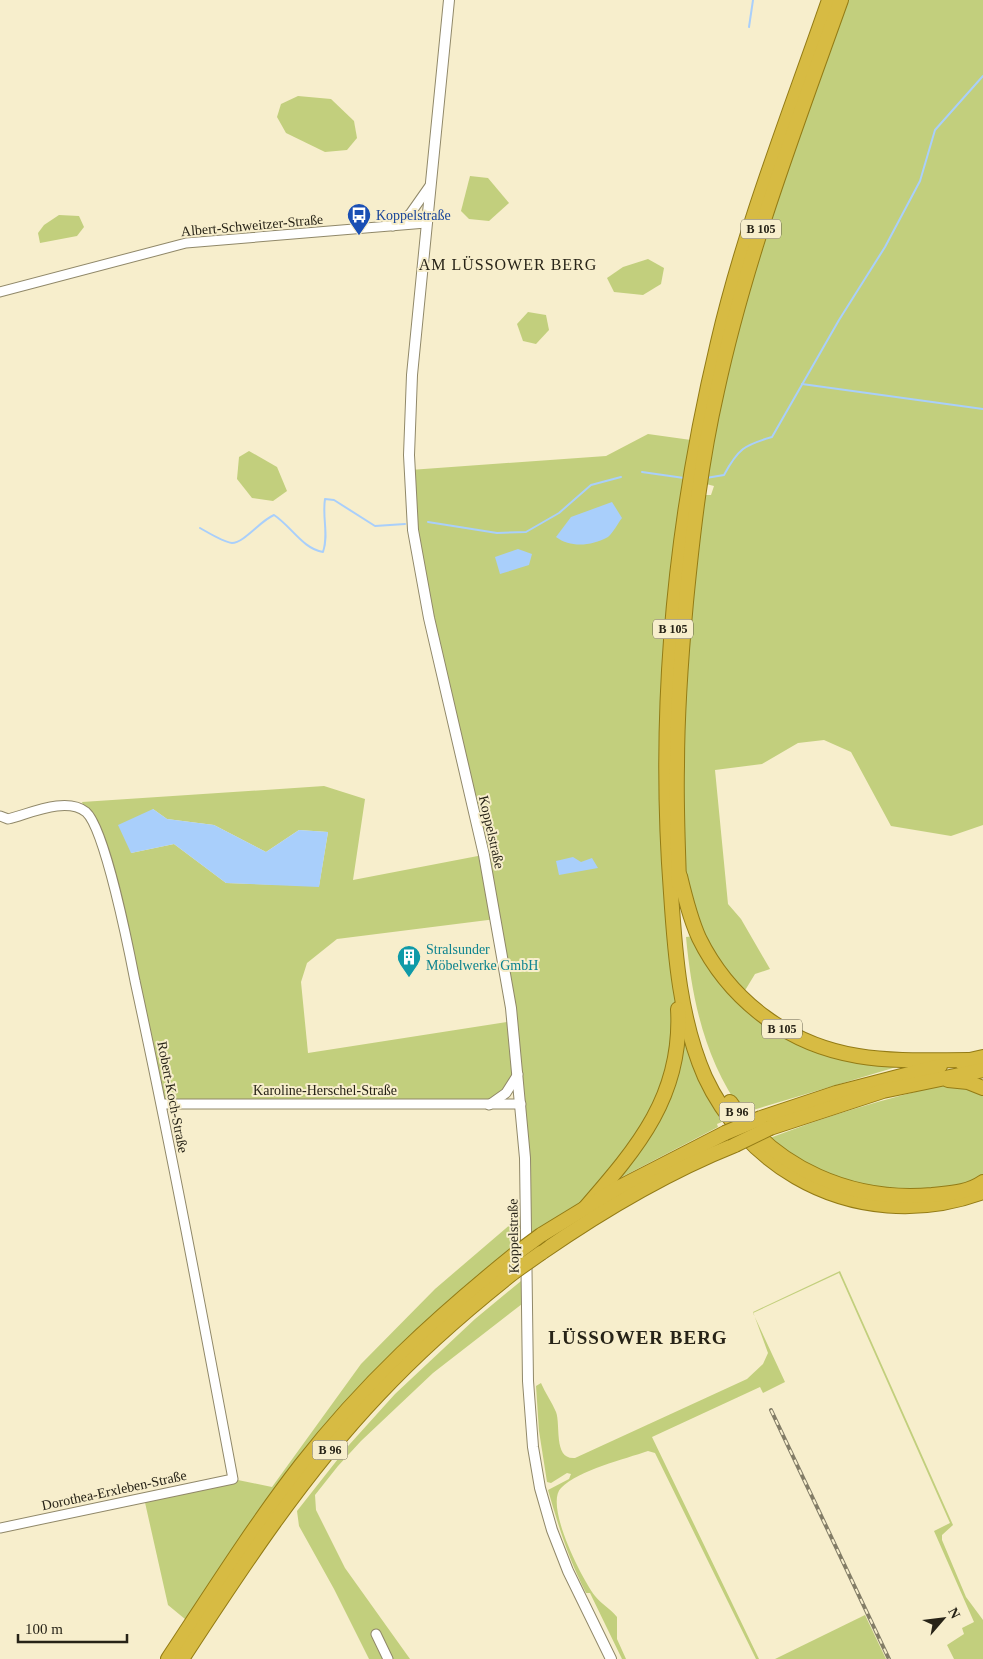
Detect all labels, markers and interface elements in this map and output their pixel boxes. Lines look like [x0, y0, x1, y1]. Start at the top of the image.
bus stop icon: Koppelstraße [346, 202, 372, 236]
place label: Koppelstraße [376, 208, 451, 223]
street label: Albert-Schweitzer-Straße [180, 212, 324, 239]
road number: B 105 [741, 220, 781, 238]
district label: AM LÜSSOWER BERG [419, 256, 597, 273]
road number: B 105 [653, 620, 693, 638]
street label: Koppelstraße [476, 794, 507, 870]
place label: Stralsunder Möbelwerke GmbH [426, 942, 538, 973]
building icon: Stralsunder Möbelwerke GmbH [396, 944, 422, 978]
road number: B 105 [762, 1020, 802, 1038]
street label: Robert-Koch-Straße [154, 1040, 191, 1154]
street label: Karoline-Herschel-Straße [253, 1083, 397, 1098]
road number: B 96 [720, 1102, 754, 1122]
street label: Koppelstraße [505, 1199, 522, 1273]
district label: LÜSSOWER BERG [548, 1327, 728, 1348]
road number: B 96 [312, 1440, 348, 1460]
street label: Dorothea-Erxleben-Straße [40, 1468, 188, 1513]
north arrow [918, 1594, 968, 1644]
text: N [945, 1605, 963, 1621]
scale bar [18, 1612, 126, 1644]
text: 100 m [25, 1621, 63, 1637]

